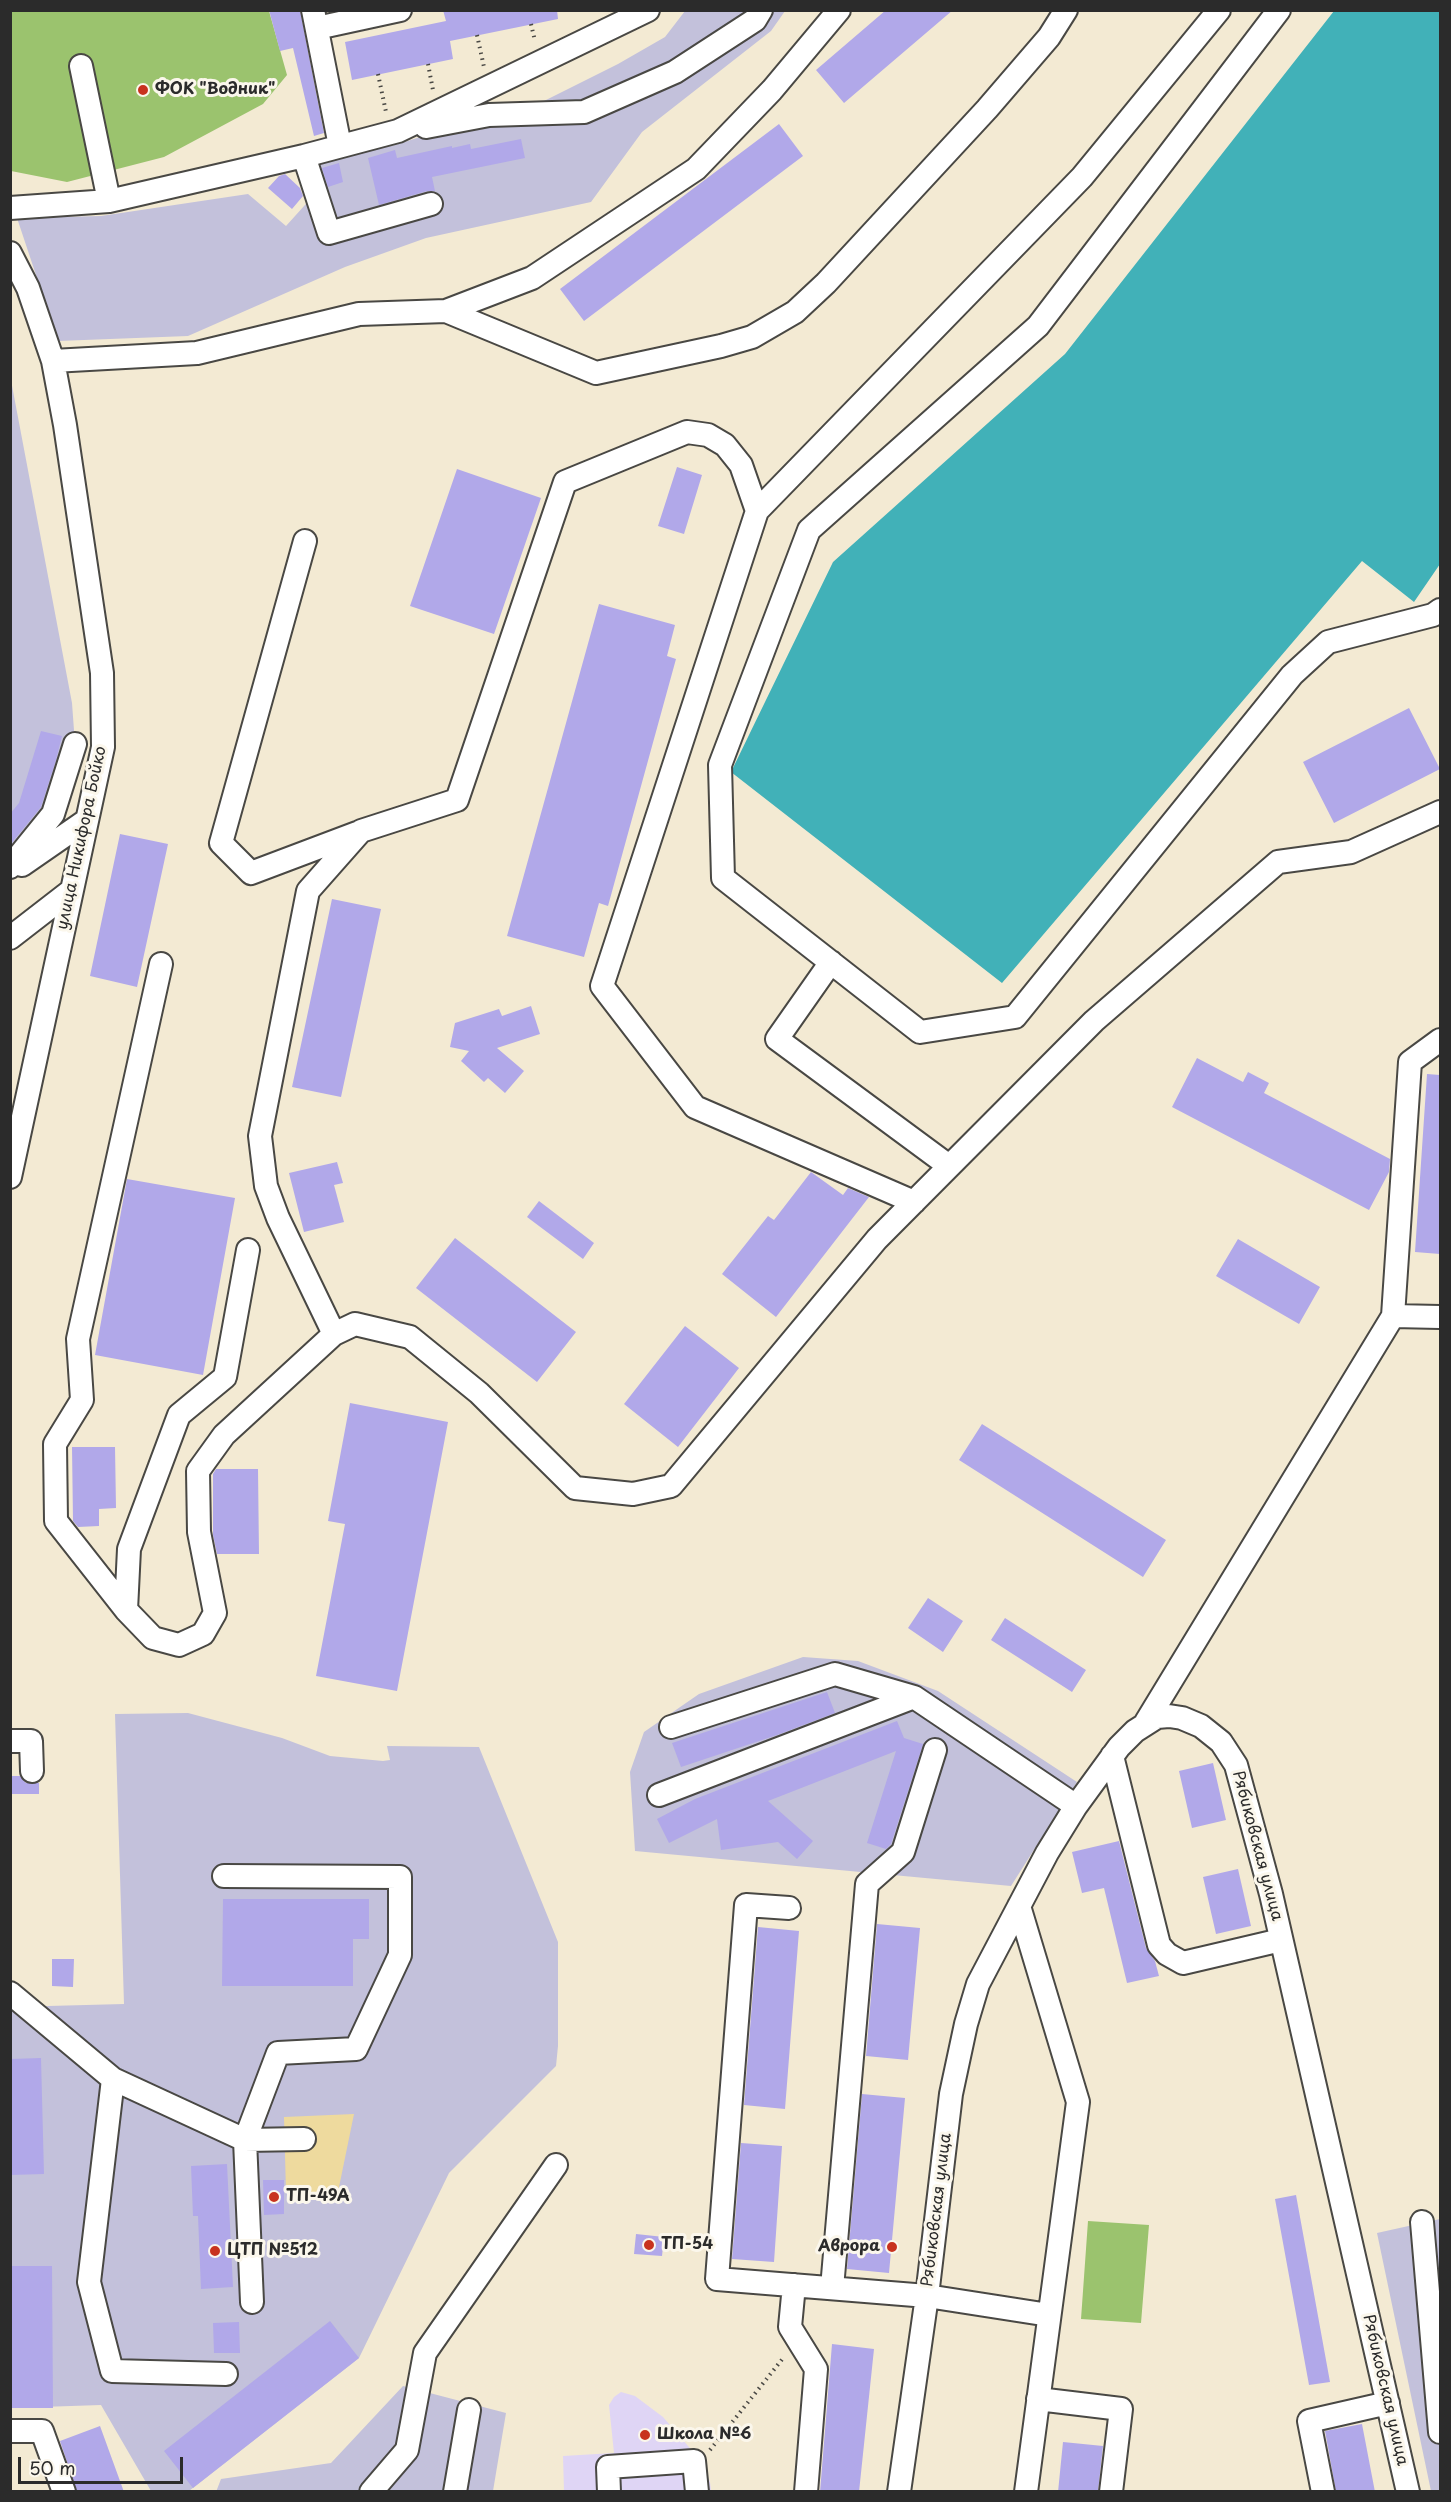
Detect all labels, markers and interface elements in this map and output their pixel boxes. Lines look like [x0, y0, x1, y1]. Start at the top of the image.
place label: ФОК "Водник" [155, 80, 275, 100]
marker: ФОК "Водник" [136, 83, 150, 97]
street label: улица Никифора Бойко [53, 744, 111, 932]
street label: Рябиковская улица [1228, 1769, 1286, 1923]
street label: Рябиковская улица [918, 2132, 956, 2288]
place label: ТП-49А [286, 2187, 350, 2207]
marker: ТП-49А [267, 2190, 281, 2204]
place label: ТП-54 [661, 2235, 713, 2255]
place label: Аврора [818, 2237, 880, 2257]
marker: ТП-54 [642, 2238, 656, 2252]
marker: Аврора [885, 2240, 899, 2254]
place label: ЦТП №512 [227, 2241, 318, 2261]
marker: ЦТП №512 [208, 2244, 222, 2258]
street label: Рябиковская улица [1358, 2312, 1412, 2468]
place label: Школа №6 [657, 2425, 751, 2445]
marker: Школа №6 [638, 2428, 652, 2442]
scale bar [21, 2445, 186, 2483]
text: 50 m [29, 2454, 76, 2481]

